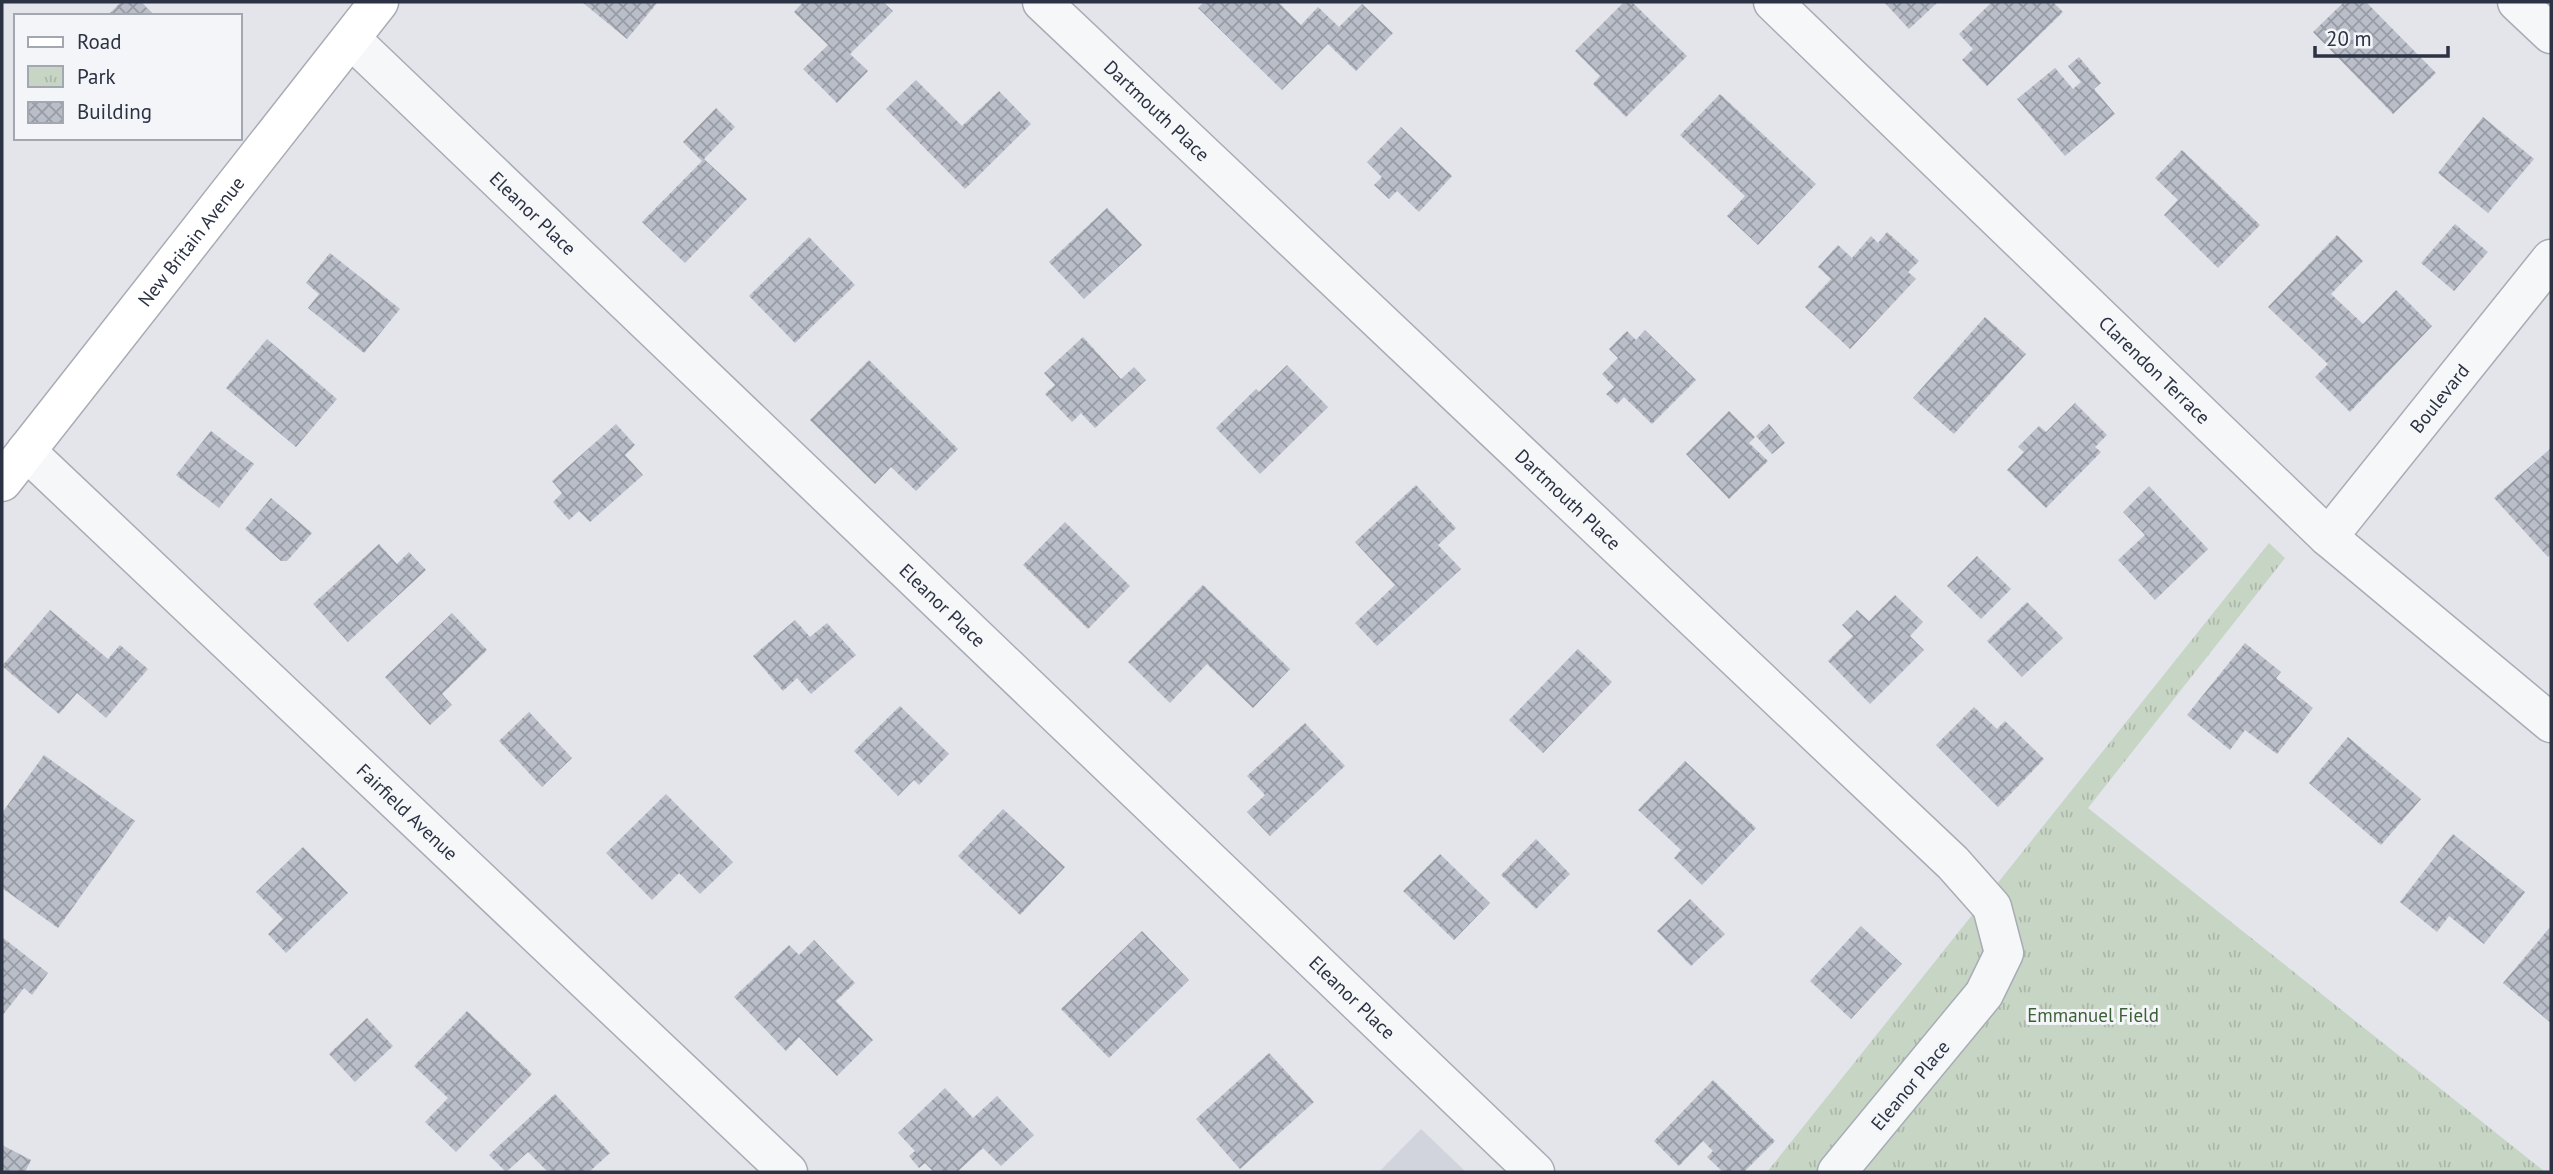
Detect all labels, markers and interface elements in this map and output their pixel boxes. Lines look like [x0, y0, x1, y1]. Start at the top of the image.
legend [14, 14, 242, 140]
scale bar [2315, 14, 2448, 58]
text: 20 m [2326, 25, 2372, 52]
text: Road [77, 28, 121, 55]
street label: Dartmouth Place [1099, 55, 1215, 166]
text: Park [77, 63, 116, 90]
text: Building [77, 98, 152, 125]
street label: Eleanor Place [485, 166, 581, 260]
street label: New Britain Avenue [133, 172, 249, 311]
street label: Clarendon Terrace [2094, 311, 2215, 429]
street label: Boulevard [2404, 359, 2474, 438]
street label: Dartmouth Place [1510, 444, 1626, 555]
street label: Eleanor Place [895, 558, 991, 652]
street label: Fairfield Avenue [352, 758, 463, 865]
street label: Eleanor Place [1304, 950, 1401, 1044]
park label: Emmanuel Field [2027, 1003, 2159, 1027]
street label: Eleanor Place [1865, 1035, 1955, 1135]

